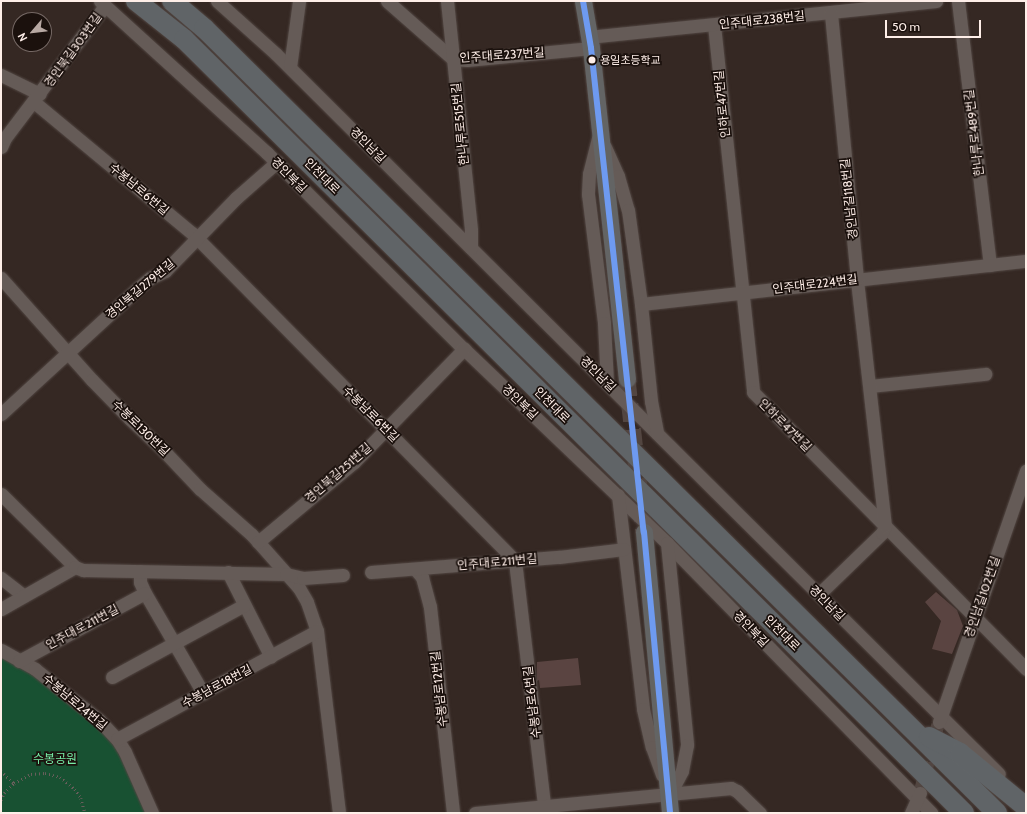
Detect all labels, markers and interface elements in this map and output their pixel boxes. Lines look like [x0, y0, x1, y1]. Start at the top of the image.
street label: 인주대로238번길 [718, 8, 806, 32]
street label: 경인북길303번길 [41, 10, 105, 90]
north arrow [12, 12, 52, 52]
scale bar [887, 12, 983, 38]
text: 50 m [892, 19, 920, 34]
text: N [14, 30, 30, 44]
street label: 인주대로237번길 [459, 45, 545, 65]
place label: 용일초등학교 [600, 53, 661, 67]
marker: 용일초등학교 [587, 55, 597, 65]
street label: 인하로47번길 [711, 69, 733, 139]
street label: 한나루로515번길 [448, 82, 472, 166]
street label: 한나루로489번길 [962, 89, 986, 177]
street label: 경인남길 [347, 124, 389, 166]
street label: 경인북길 [268, 154, 310, 196]
street label: 인천대로 [301, 155, 343, 197]
street label: 경인남길118번길 [838, 158, 860, 240]
street label: 수봉남로6번길 [106, 160, 172, 218]
street label: 경인북길279번길 [103, 256, 177, 322]
street label: 인주대로224번길 [772, 272, 858, 296]
street label: 경인남길 [577, 353, 619, 395]
street label: 경인북길 [499, 381, 541, 423]
street label: 수봉남로6번길 [340, 383, 402, 445]
street label: 인천대로 [531, 384, 573, 426]
street label: 인하로47번길 [756, 396, 814, 454]
street label: 수봉로130번길 [109, 397, 173, 459]
street label: 경인북길251번길 [302, 440, 374, 506]
street label: 인주대로211번길 [456, 551, 538, 573]
street label: 경인남길102번길 [961, 555, 1003, 639]
street label: 경인남길 [806, 582, 848, 624]
street label: 인주대로211번길 [43, 602, 121, 652]
street label: 경인북길 [730, 608, 772, 650]
street label: 인천대로 [761, 612, 803, 654]
street label: 수봉남로12번길 [428, 650, 450, 728]
street label: 수봉남로18번길 [179, 661, 255, 711]
street label: 수봉남로6번길 [520, 665, 544, 739]
street label: 수봉남로24번길 [40, 671, 110, 733]
park label: 수봉공원 [33, 752, 77, 766]

